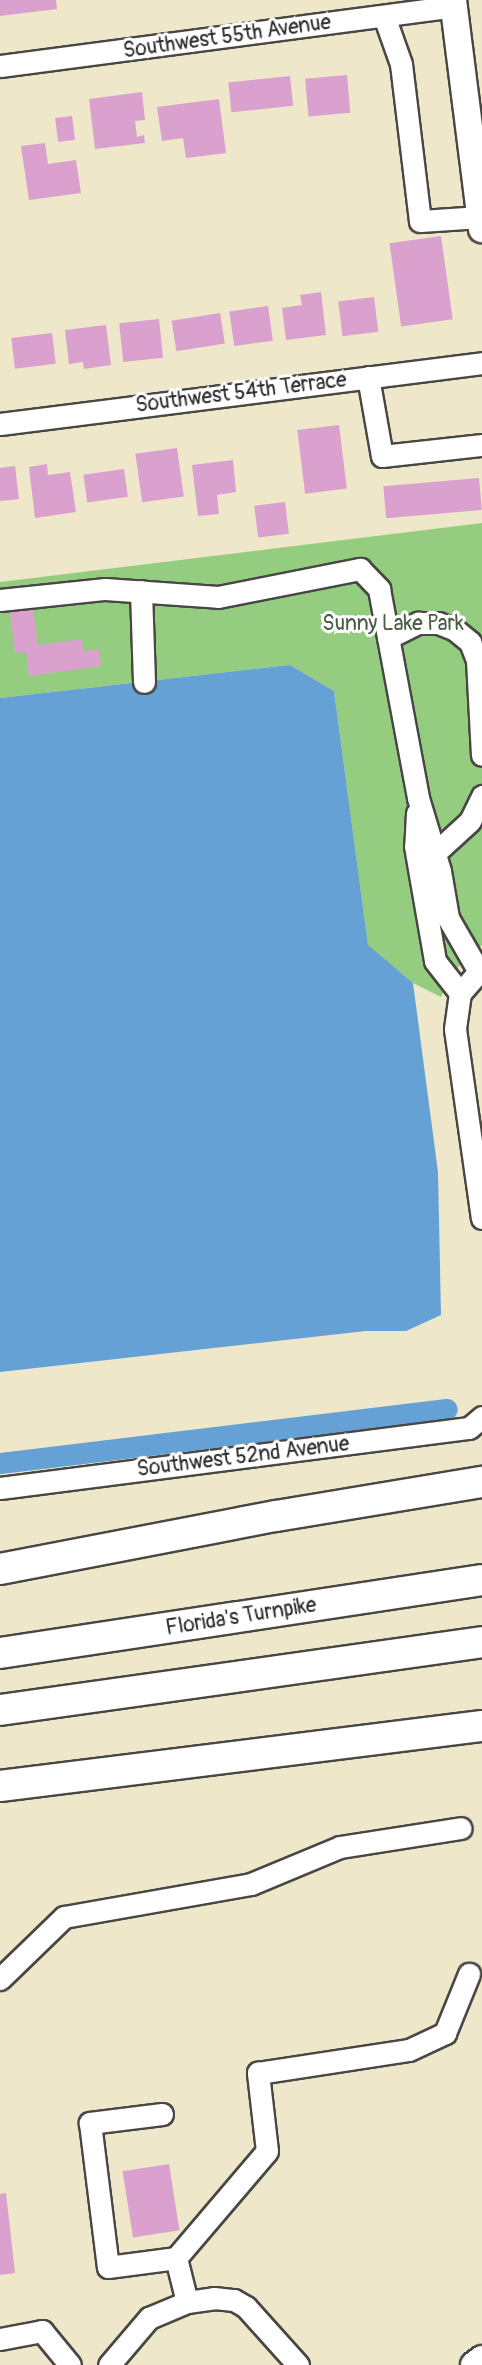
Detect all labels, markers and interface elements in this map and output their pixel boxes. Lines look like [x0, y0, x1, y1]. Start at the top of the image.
street label: Southwest 55th Avenue [122, 10, 332, 64]
street label: Southwest 54th Terrace [134, 368, 348, 418]
park label: Sunny Lake Park [322, 611, 464, 637]
street label: Southwest 52nd Avenue [135, 1431, 351, 1483]
street label: Florida's Turnpike [164, 1593, 318, 1641]

